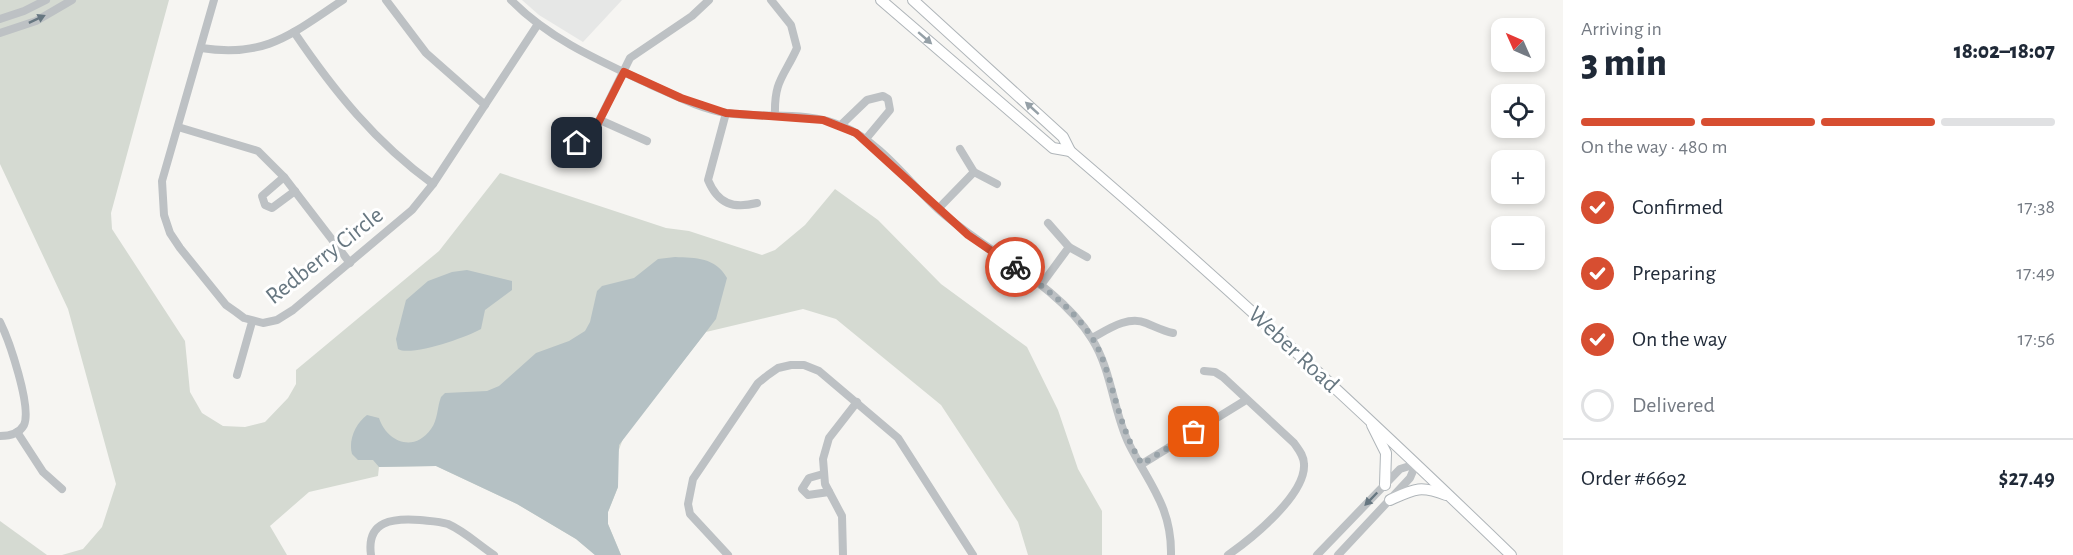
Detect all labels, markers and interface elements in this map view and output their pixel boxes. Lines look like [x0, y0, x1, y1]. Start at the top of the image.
one-way arrow [29, 15, 46, 24]
north arrow [1491, 18, 1545, 72]
map controls [1491, 18, 1545, 270]
text: Arriving in [1581, 19, 1662, 39]
one-way arrow [917, 31, 932, 44]
text: 18:02–18:07 [1954, 40, 2055, 62]
text: 3 min [1581, 44, 1667, 83]
button: locate [1491, 84, 1545, 138]
one-way arrow [1024, 101, 1039, 115]
pin [551, 117, 602, 168]
icon: home [560, 126, 593, 159]
text: On the way · 480 m [1581, 137, 1727, 157]
button: + [1491, 150, 1545, 204]
icon: check [1581, 191, 1614, 224]
text: Confirmed [1632, 196, 1723, 218]
text: 17:38 [2017, 197, 2055, 217]
street label: Redberry Circle [261, 203, 388, 309]
button: − [1491, 216, 1545, 270]
courier [985, 237, 1045, 297]
icon: bike [999, 251, 1032, 284]
icon: check [1581, 257, 1614, 290]
text: Preparing [1632, 262, 1716, 284]
text: 17:49 [2016, 263, 2055, 283]
street label: Weber Road [1243, 302, 1343, 397]
icon: check [1581, 323, 1614, 356]
text: On the way [1632, 328, 1727, 350]
text: 17:56 [2017, 329, 2055, 349]
text: Delivered [1632, 394, 1715, 416]
pin [1168, 406, 1219, 457]
icon: bag [1177, 415, 1210, 448]
text: Order #6692 [1581, 467, 1687, 489]
text: $27.49 [1999, 467, 2055, 489]
one-way arrow [1364, 492, 1378, 507]

